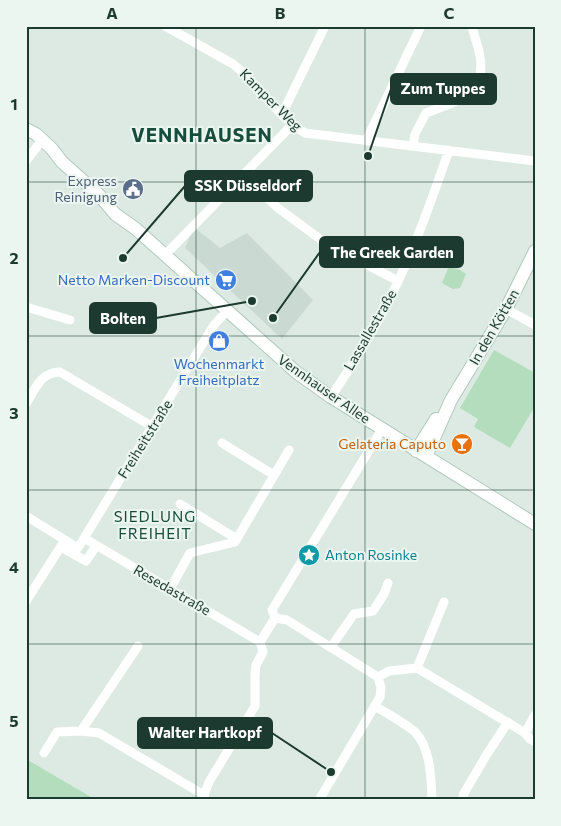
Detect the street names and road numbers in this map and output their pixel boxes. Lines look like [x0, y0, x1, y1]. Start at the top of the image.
street label: Kamper Weg [237, 65, 306, 135]
street label: Lassallestraße [340, 286, 400, 373]
street label: In den Kötten [465, 286, 522, 368]
street label: Vennhauser Allee [275, 350, 374, 427]
street label: Freiheitstraße [114, 396, 176, 481]
street label: Resedastraße [131, 561, 214, 618]

